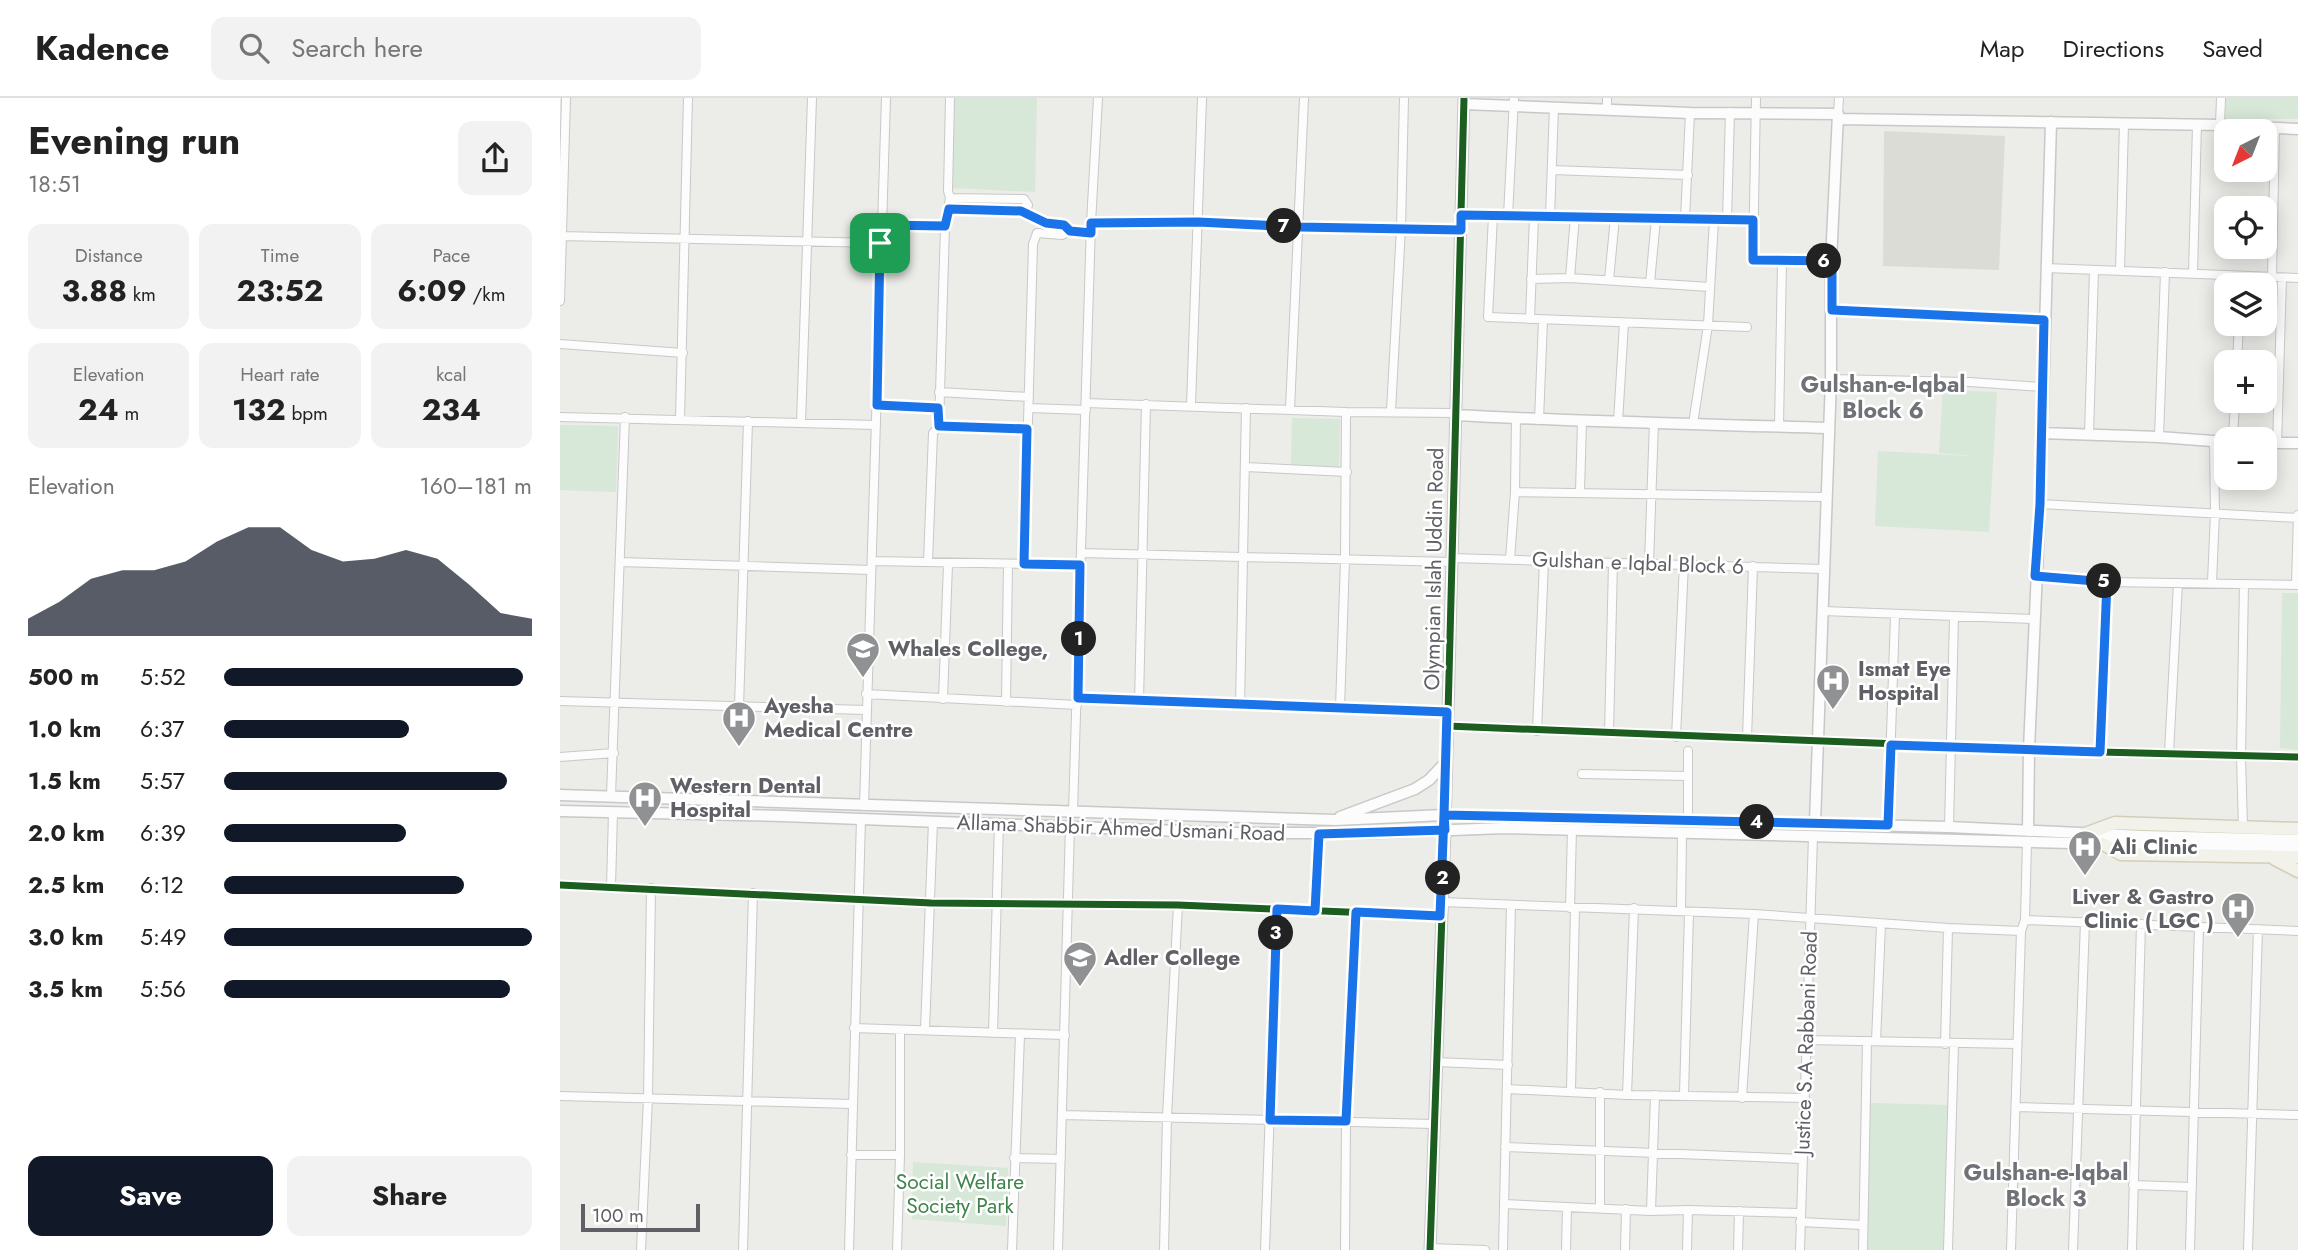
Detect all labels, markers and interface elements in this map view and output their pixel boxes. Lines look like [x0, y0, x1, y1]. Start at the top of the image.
search box [211, 17, 701, 80]
text: Kadence [35, 25, 169, 72]
icon: search [235, 29, 273, 67]
text: Search here [291, 29, 423, 67]
text: Map [1980, 31, 2025, 66]
text: Directions [2063, 31, 2164, 66]
text: Saved [2202, 31, 2263, 66]
text: Evening run [28, 113, 240, 168]
north arrow [2214, 119, 2277, 182]
map controls [2214, 119, 2277, 490]
button: share [458, 121, 532, 195]
text: 18:51 [28, 167, 81, 201]
button: locate [2214, 196, 2277, 259]
pin: 7 [1266, 208, 1302, 244]
text: 7 [1278, 212, 1289, 239]
pin [850, 213, 910, 273]
icon: arrive [861, 224, 899, 262]
text: Distance [75, 242, 143, 269]
text: Time [261, 242, 299, 269]
text: Pace [432, 242, 470, 269]
pin: 6 [1806, 244, 1842, 278]
text: 6 [1817, 247, 1830, 274]
text: 3.88 [61, 269, 127, 312]
text: 23:52 [236, 269, 323, 312]
text: 6:09 [397, 269, 467, 312]
button: layers [2214, 273, 2277, 336]
text: km [127, 281, 156, 308]
text: /km [467, 281, 505, 308]
button: + [2214, 350, 2277, 413]
text: Elevation [73, 361, 145, 388]
text: Heart rate [240, 361, 320, 388]
text: kcal [436, 361, 467, 388]
district label: Gulshan-e-Iqbal Block 6 [1800, 367, 1966, 427]
text: 24 [78, 388, 119, 431]
text: 132 [232, 388, 286, 431]
text: 234 [422, 388, 481, 431]
text: m [119, 400, 139, 427]
text: bpm [286, 400, 328, 427]
button: − [2214, 427, 2277, 490]
street label: Olympian Islah Uddin Road [1417, 447, 1451, 691]
text: Elevation [28, 469, 115, 503]
text: 160–181 m [419, 469, 532, 503]
street label: Gulshan e Iqbal Block 6 [1531, 544, 1745, 582]
pin: 5 [2086, 564, 2122, 598]
text: 5 [2097, 567, 2110, 594]
pin: 1 [1062, 622, 1096, 656]
text: 1 [1074, 625, 1083, 652]
school or university icon: Whales College, [844, 630, 882, 679]
place label: Whales College, [888, 634, 1048, 664]
place label: Ismat Eye Hospital [1858, 654, 1951, 708]
text: 500 m [28, 660, 99, 694]
text: 5:52 [140, 660, 186, 694]
hospital icon: Ismat Eye Hospital [1814, 662, 1852, 711]
place label: Ayesha Medical Centre [763, 691, 913, 745]
hospital icon: Ayesha Medical Centre [720, 699, 758, 748]
text: 1.0 km [28, 712, 101, 746]
text: 6:37 [140, 712, 184, 746]
text: 1.5 km [28, 764, 101, 798]
text: 5:57 [140, 764, 185, 798]
place label: Western Dental Hospital [670, 771, 821, 825]
hospital icon: Western Dental Hospital [626, 779, 664, 828]
pin: 4 [1740, 804, 1774, 840]
street label: Allama Shabbir Ahmed Usmani Road [956, 807, 1286, 849]
text: 4 [1750, 808, 1763, 835]
text: 2.0 km [28, 816, 105, 850]
text: 6:39 [140, 816, 186, 850]
hospital icon: Ali Clinic [2066, 828, 2104, 877]
place label: Ali Clinic [2109, 832, 2198, 862]
pin: 2 [1426, 860, 1460, 896]
text: 2 [1436, 864, 1449, 891]
text: 2.5 km [28, 868, 104, 902]
text: 6:12 [140, 868, 184, 902]
place label: Liver & Gastro Clinic ( LGC ) [2072, 882, 2214, 936]
hospital icon: Liver & Gastro Clinic ( LGC ) [2219, 890, 2257, 939]
pin: 3 [1258, 916, 1294, 950]
text: 3 [1270, 919, 1281, 946]
text: 3.0 km [28, 920, 104, 954]
text: 5:49 [140, 920, 187, 954]
street label: Justice S.A Rabbani Road [1787, 930, 1825, 1159]
school or university icon: Adler College [1061, 939, 1099, 988]
place label: Adler College [1103, 943, 1240, 973]
text: 3.5 km [28, 972, 103, 1006]
text: 5:56 [140, 972, 186, 1006]
district label: Gulshan-e-Iqbal Block 3 [1963, 1155, 2129, 1215]
button: Save [28, 1156, 273, 1236]
button: Share [287, 1156, 532, 1236]
park label: Social Welfare Society Park [896, 1167, 1024, 1221]
scale bar [581, 1201, 700, 1233]
text: 100 m [592, 1202, 644, 1229]

